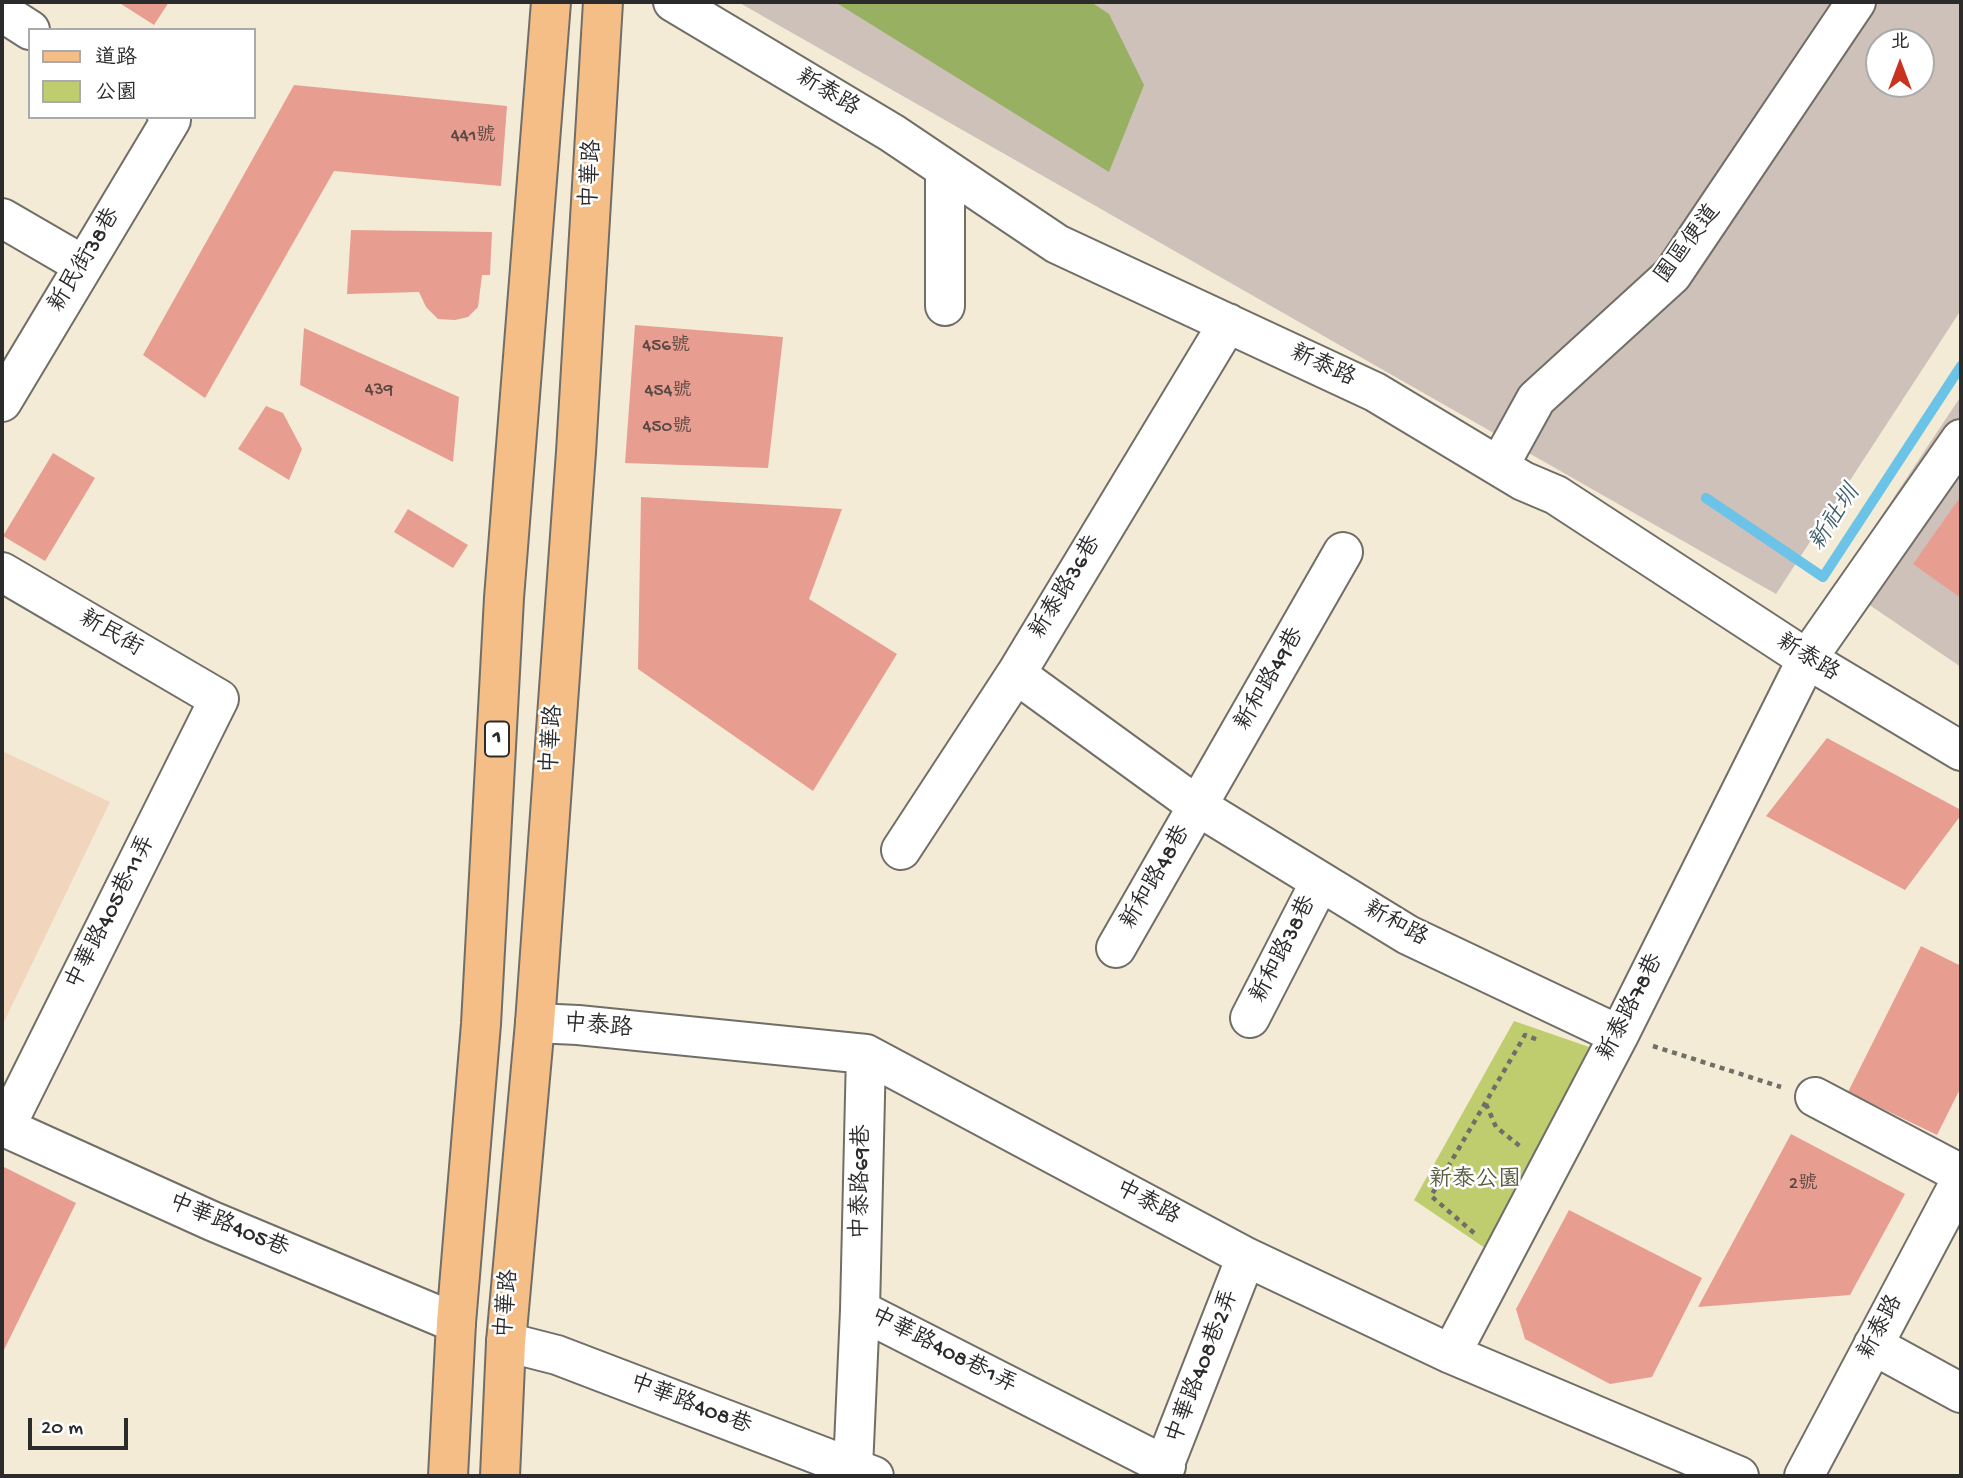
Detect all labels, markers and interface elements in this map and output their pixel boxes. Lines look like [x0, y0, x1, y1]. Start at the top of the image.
legend [28, 28, 256, 119]
north arrow [1865, 28, 1935, 98]
text: 北 [1890, 32, 1910, 55]
text: 道路 [95, 47, 137, 72]
street label: 新泰路 [790, 64, 864, 124]
text: 公園 [95, 82, 137, 107]
house number: 441號 [451, 126, 495, 148]
street label: 中華路 [577, 139, 609, 209]
street label: 園區便道 [1650, 200, 1728, 290]
street label: 新民街38巷 [44, 204, 128, 318]
house number: 456號 [642, 336, 690, 358]
street label: 新泰路 [1285, 340, 1359, 394]
house number: 439 [365, 380, 393, 402]
house number: 454號 [645, 381, 691, 403]
house number: 450號 [643, 417, 691, 439]
water label: 新社圳 [1804, 481, 1868, 557]
street label: 新泰路36巷 [1025, 531, 1109, 645]
street label: 新民街 [73, 606, 147, 664]
street label: 新和路49巷 [1230, 624, 1312, 736]
street label: 新泰路 [1770, 629, 1844, 689]
street label: 中華路 [538, 704, 570, 774]
road number: 1 [485, 722, 509, 756]
street label: 新和路48巷 [1116, 821, 1198, 935]
street label: 中華路405巷11弄 [61, 831, 163, 995]
street label: 新和路38巷 [1246, 892, 1324, 1008]
street label: 新和路 [1358, 896, 1432, 954]
street label: 新泰路78巷 [1593, 950, 1671, 1066]
street label: 中泰路 [562, 1011, 634, 1045]
street label: 中泰路69巷 [848, 1124, 878, 1240]
park label: 新泰公園 [1429, 1167, 1521, 1195]
house number: 2號 [1789, 1174, 1817, 1196]
street label: 中泰路 [1110, 1176, 1184, 1232]
street label: 中華路405巷 [164, 1189, 292, 1265]
street label: 中華路 [492, 1268, 526, 1340]
street label: 中華路408巷2弄 [1162, 1286, 1246, 1448]
street label: 新泰路 [1854, 1291, 1910, 1365]
street label: 中華路408巷1弄 [865, 1303, 1021, 1401]
street label: 中華路408巷 [625, 1370, 755, 1442]
scale bar [32, 1404, 131, 1448]
text: 20 m [41, 1417, 83, 1442]

